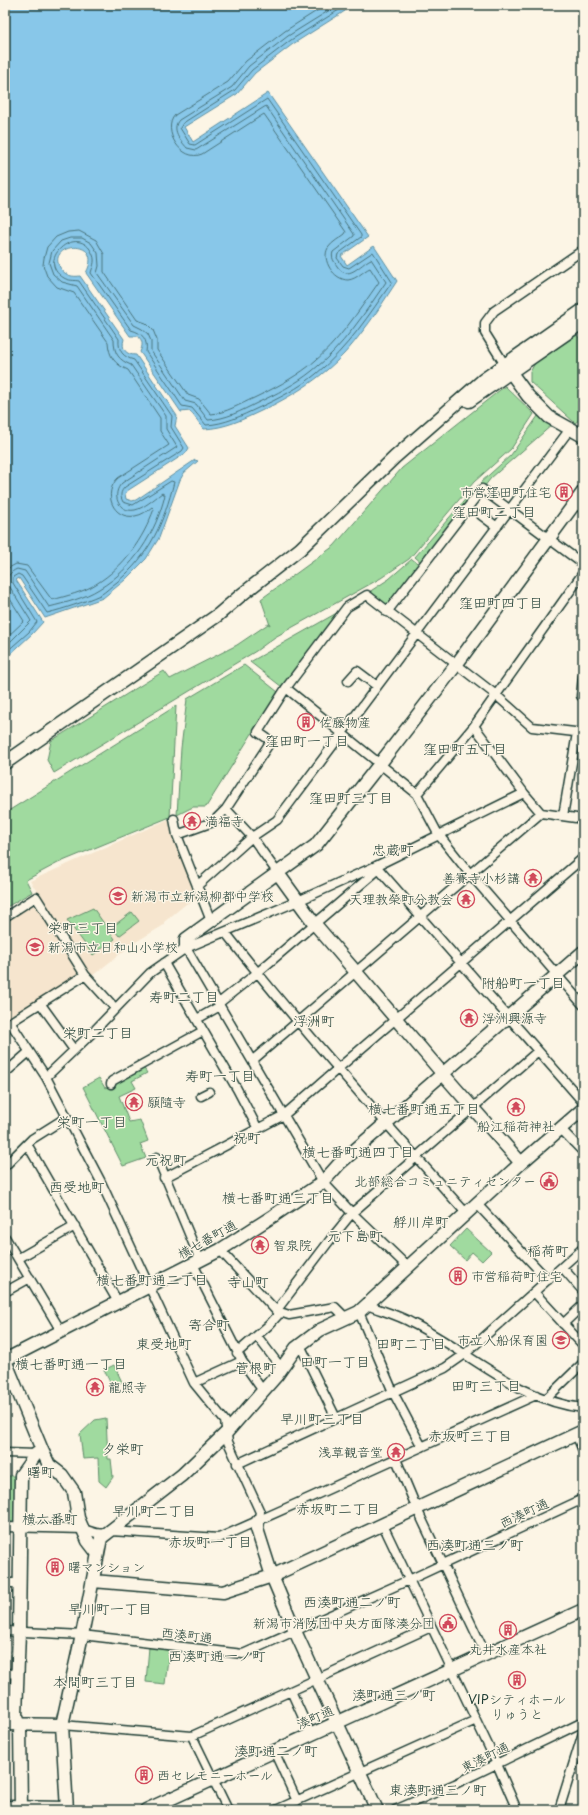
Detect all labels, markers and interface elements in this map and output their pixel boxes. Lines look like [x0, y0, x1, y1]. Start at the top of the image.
place label: 市営窪田町住宅 [460, 482, 551, 501]
building icon: 市営窪田町住宅 [554, 482, 574, 502]
district label: 窪田町二丁目 [452, 501, 536, 522]
district label: 窪田町四丁目 [459, 592, 543, 613]
building icon: 佐藤物産 [296, 712, 316, 732]
place label: 佐藤物産 [319, 712, 371, 731]
district label: 窪田町一丁目 [265, 730, 349, 751]
district label: 窪田町五丁目 [423, 738, 507, 759]
district label: 窪田町三丁目 [309, 787, 393, 808]
temple icon: 満福寺 [182, 811, 202, 831]
place label: 満福寺 [205, 811, 244, 830]
district label: 忠蔵町 [372, 839, 414, 860]
place label: 善賽寺小杉講 [442, 868, 520, 887]
temple icon: 善賽寺小杉講 [523, 868, 543, 888]
school or university icon: 新潟市立新潟柳都中学校 [108, 886, 128, 906]
place label: 新潟市立新潟柳都中学校 [131, 886, 274, 905]
place label: 天理教榮町分教会 [349, 889, 453, 908]
temple icon: 天理教榮町分教会 [456, 889, 476, 909]
district label: 栄町三丁目 [48, 917, 118, 938]
school or university icon: 新潟市立日和山小学校 [25, 937, 45, 957]
place label: 新潟市立日和山小学校 [48, 937, 178, 956]
district label: 附船町一丁目 [481, 972, 565, 993]
district label: 寿町二丁目 [149, 986, 219, 1007]
temple icon: 浮洲興源寺 [459, 1008, 479, 1028]
place label: 浮洲興源寺 [482, 1008, 547, 1027]
district label: 浮洲町 [293, 1010, 335, 1031]
district label: 栄町二丁目 [63, 1022, 133, 1043]
district label: 寿町一丁目 [185, 1065, 255, 1086]
temple icon: 願隨寺 [124, 1092, 144, 1112]
place label: 願隨寺 [147, 1092, 186, 1111]
temple icon: 船江稲荷神社 [506, 1097, 526, 1117]
district label: 横七番町通五丁目 [368, 1098, 480, 1119]
district label: 栄町一丁目 [57, 1111, 127, 1132]
place label: 船江稲荷神社 [477, 1116, 555, 1135]
district label: 祝町 [233, 1127, 261, 1148]
district label: 横七番町通四丁目 [302, 1141, 414, 1162]
district label: 元祝町 [145, 1149, 187, 1170]
place label: 北部総合コミュニティセンター [355, 1171, 536, 1190]
public building icon: 北部総合コミュニティセンター [539, 1171, 559, 1191]
district label: 西受地町 [49, 1176, 105, 1197]
district label: 横七番町通三丁目 [222, 1187, 334, 1208]
district label: 艀川岸町 [393, 1211, 449, 1232]
street label: 横七番町通 [174, 1214, 240, 1263]
district label: 元下島町 [327, 1225, 383, 1246]
temple icon: 智泉院 [250, 1235, 270, 1255]
place label: 智泉院 [273, 1235, 312, 1254]
district label: 稲荷町 [527, 1240, 569, 1261]
building icon: 市営稲荷町住宅 [448, 1266, 468, 1286]
place label: 市営稲荷町住宅 [471, 1266, 562, 1285]
district label: 横七番町通二丁目 [96, 1269, 208, 1290]
district label: 寺山町 [227, 1271, 269, 1292]
district label: 寄合町 [188, 1314, 230, 1335]
place label: 市立入船保育園 [457, 1330, 548, 1349]
school or university icon: 市立入船保育園 [551, 1330, 571, 1350]
district label: 東受地町 [136, 1333, 192, 1354]
district label: 田町二丁目 [376, 1333, 446, 1354]
district label: 田町一丁目 [300, 1351, 370, 1372]
district label: 横七番町通一丁目 [15, 1353, 127, 1374]
district label: 菅根町 [235, 1357, 277, 1378]
district label: 田町三丁目 [451, 1375, 521, 1396]
temple icon: 龍照寺 [85, 1377, 105, 1397]
place label: 龍照寺 [108, 1377, 147, 1396]
district label: 早川町三丁目 [280, 1408, 364, 1429]
district label: 赤坂町三丁目 [428, 1425, 512, 1446]
district label: 夕栄町 [102, 1438, 144, 1459]
place label: 浅草観音堂 [318, 1442, 383, 1461]
temple icon: 浅草観音堂 [386, 1442, 406, 1462]
district label: 曙町 [27, 1461, 55, 1482]
street label: 西湊町通 [496, 1493, 551, 1532]
district label: 赤坂町二丁目 [296, 1498, 380, 1519]
district label: 早川町二丁目 [112, 1500, 196, 1521]
district label: 横六番町 [22, 1508, 78, 1529]
district label: 赤坂町一丁目 [168, 1531, 252, 1552]
district label: 西湊町通三ノ町 [426, 1534, 524, 1555]
building icon: 曙マンション [45, 1557, 65, 1577]
place label: 曙マンション [68, 1557, 145, 1576]
district label: 西湊町通二ノ町 [303, 1591, 401, 1612]
district label: 早川町一丁目 [68, 1598, 152, 1619]
place label: 新潟市消防団中央方面隊湊分団 [253, 1613, 435, 1632]
public building icon: 新潟市消防団中央方面隊湊分団 [438, 1613, 458, 1633]
building icon: 丸井水産本社 [498, 1620, 518, 1640]
street label: 西湊町通 [160, 1622, 214, 1647]
place label: 丸井水産本社 [469, 1639, 547, 1658]
district label: 西湊町通一ノ町 [168, 1645, 266, 1666]
building icon: VIPシティホール りゅうと [507, 1670, 527, 1690]
district label: 本間町三丁目 [53, 1671, 137, 1692]
district label: 湊町通三ノ町 [352, 1684, 436, 1705]
place label: VIPシティホール りゅうと [468, 1689, 566, 1723]
street label: 湊町通 [293, 1700, 336, 1733]
street label: 東湊町通 [457, 1737, 512, 1776]
district label: 湊町通二ノ町 [234, 1740, 318, 1761]
building icon: 西セレモニーホール [134, 1765, 154, 1785]
place label: 西セレモニーホール [157, 1765, 273, 1784]
district label: 東湊町通三ノ町 [389, 1779, 487, 1800]

